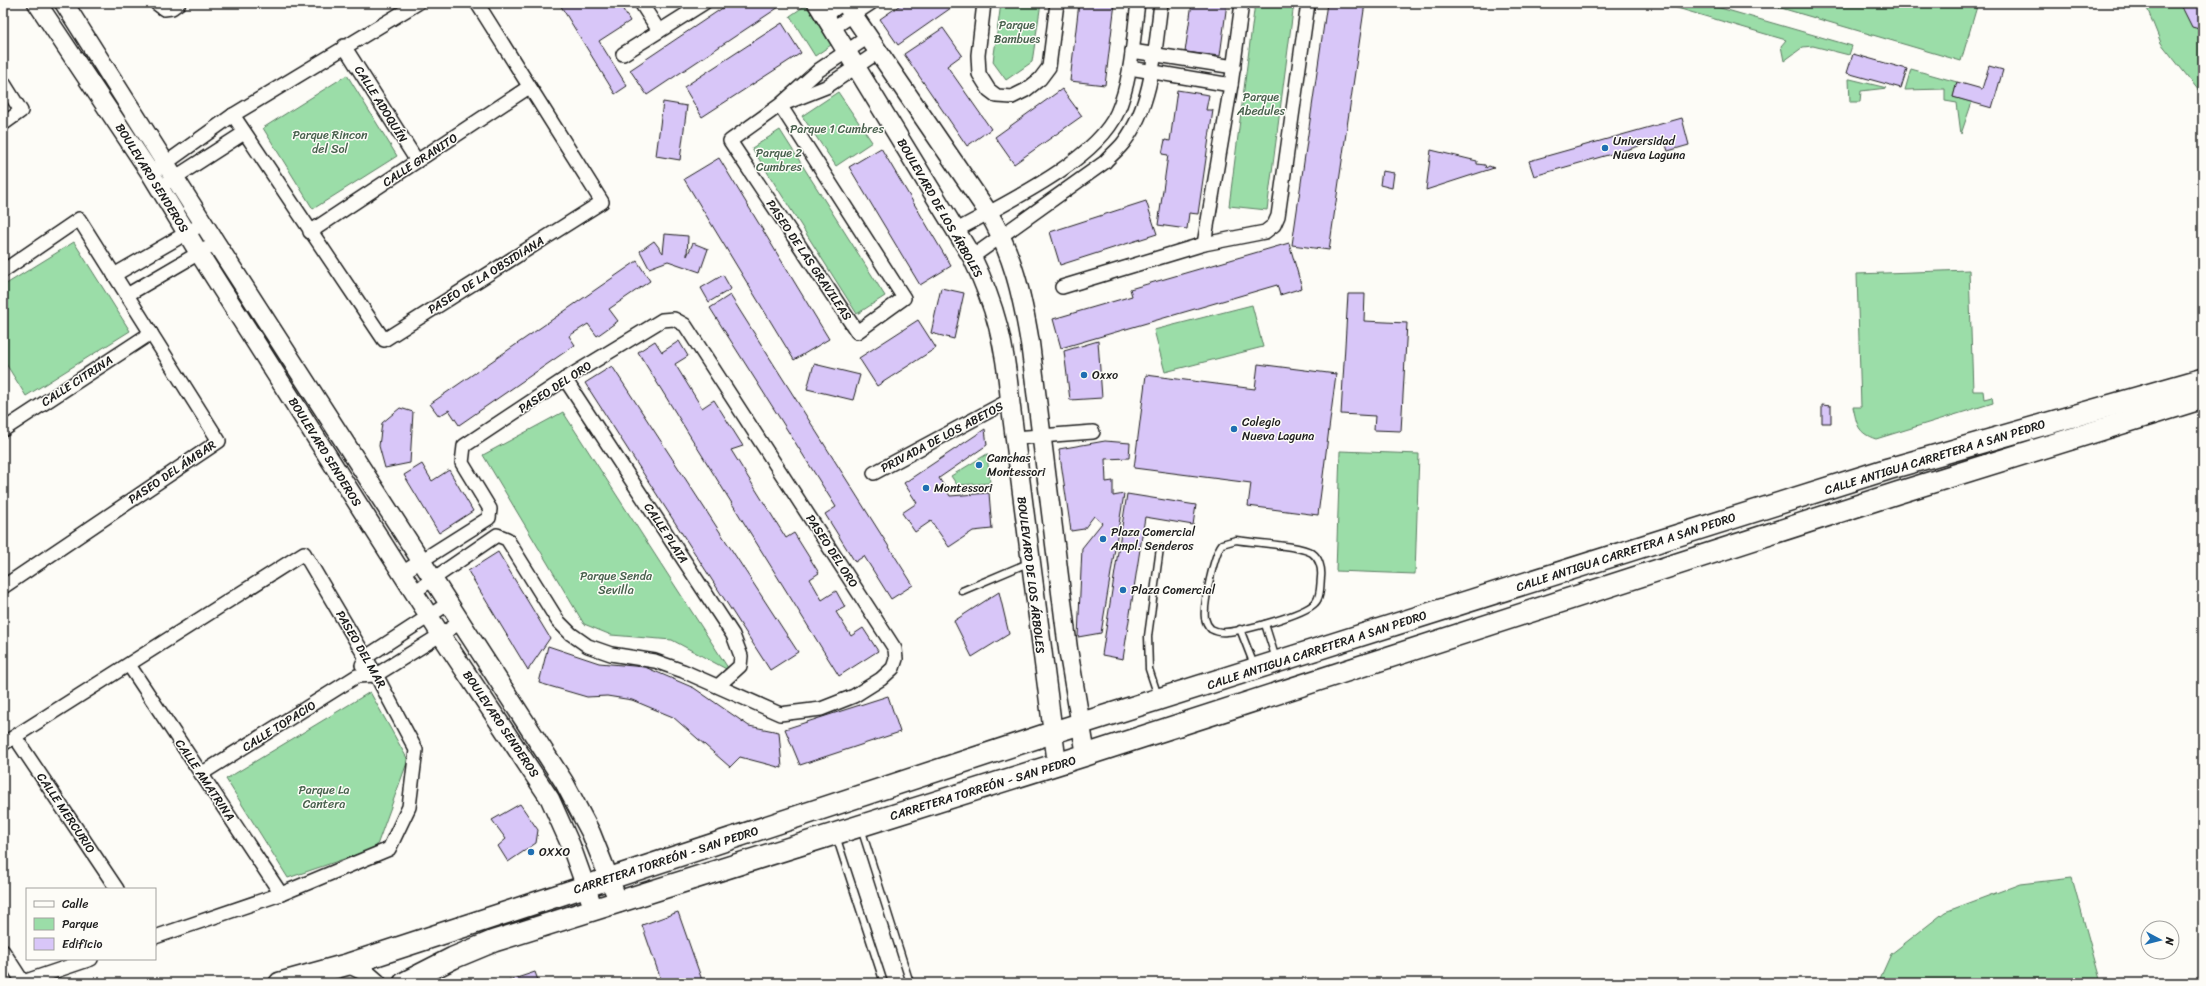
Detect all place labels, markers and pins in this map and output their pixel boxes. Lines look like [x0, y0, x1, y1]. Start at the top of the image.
place label: Universidad Nueva Laguna [1613, 130, 1685, 166]
marker: Universidad Nueva Laguna [1600, 143, 1610, 153]
place label: Oxxo [1092, 364, 1118, 386]
marker: Oxxo [1079, 370, 1089, 380]
place label: Colegio Nueva Laguna [1242, 411, 1314, 447]
marker: Colegio Nueva Laguna [1229, 424, 1239, 434]
place label: Canchas Montessori [987, 447, 1046, 483]
marker: Canchas Montessori [974, 460, 984, 470]
place label: Montessori [934, 477, 993, 499]
marker: Montessori [921, 483, 931, 493]
place label: Plaza Comercial Ampl. Senderos [1110, 521, 1196, 557]
marker: Plaza Comercial Ampl. Senderos [1098, 534, 1108, 544]
place label: Plaza Comercial [1131, 579, 1216, 601]
marker: Plaza Comercial [1118, 585, 1128, 595]
place label: OXXO [539, 841, 571, 863]
marker: OXXO [526, 847, 536, 857]

